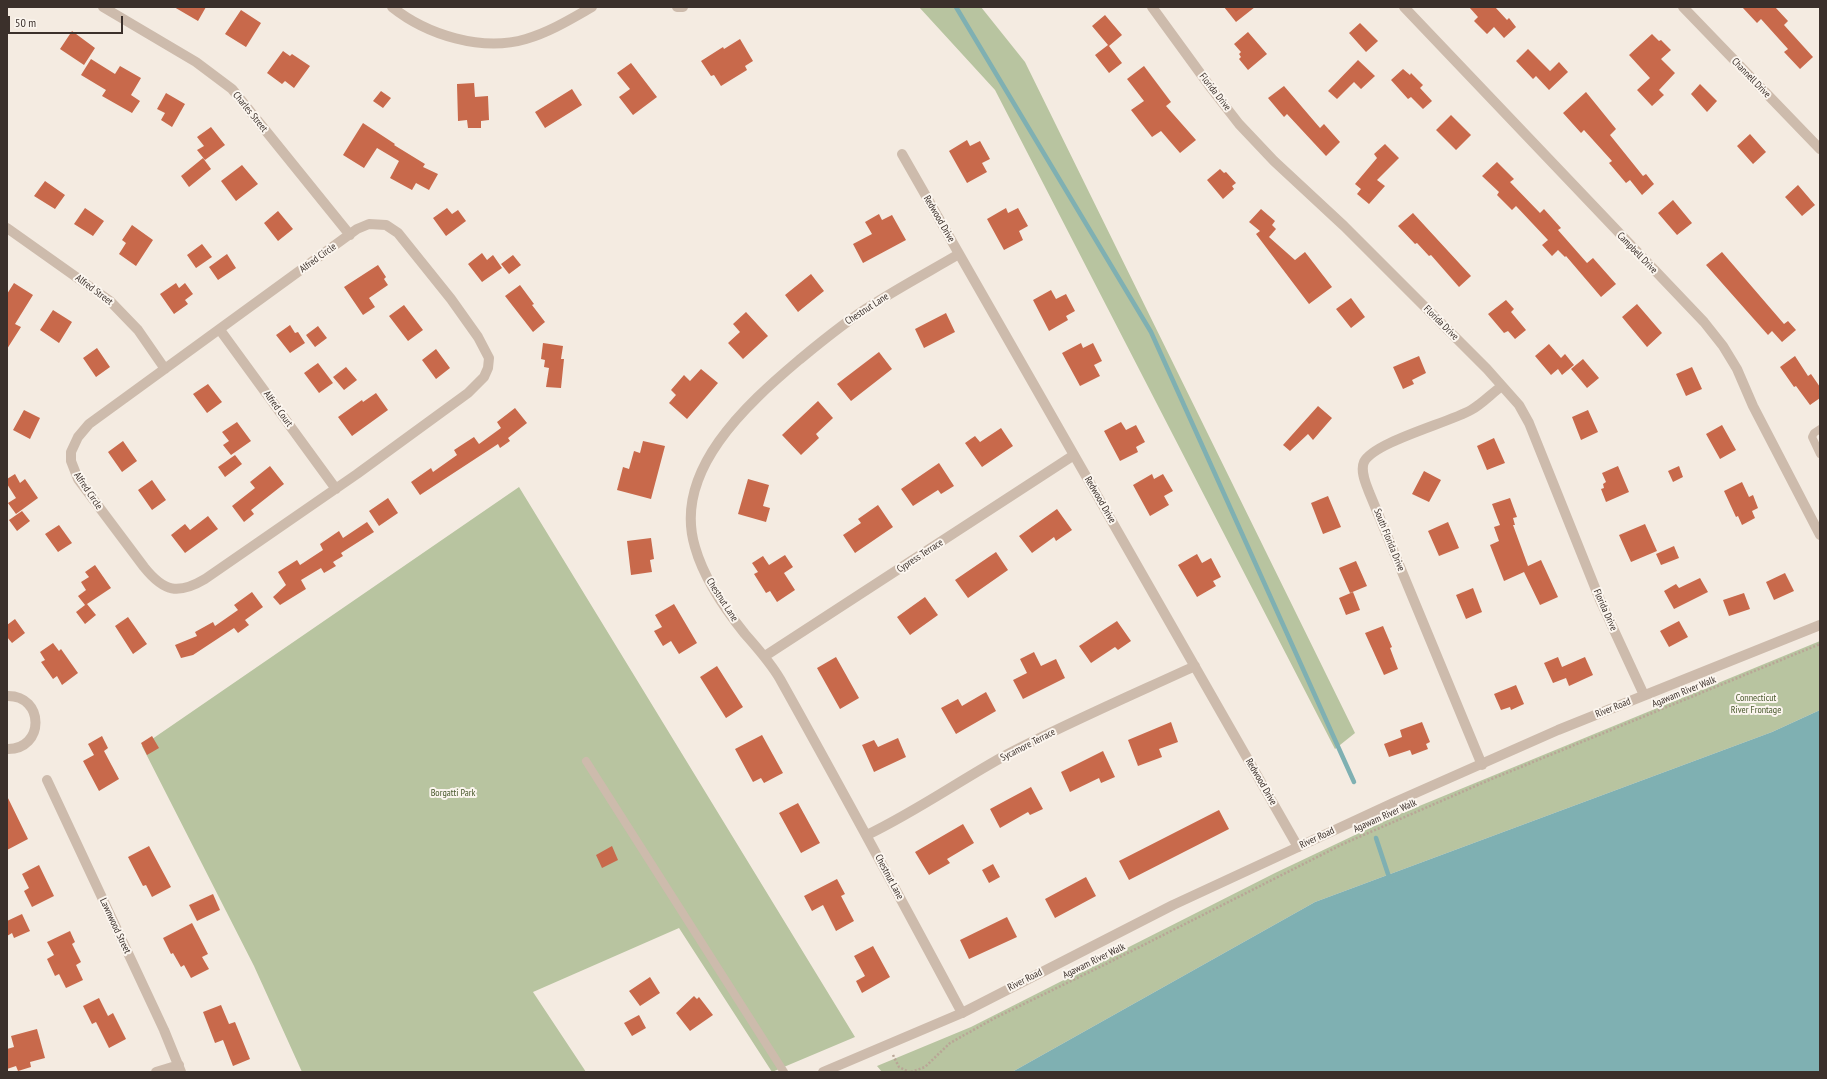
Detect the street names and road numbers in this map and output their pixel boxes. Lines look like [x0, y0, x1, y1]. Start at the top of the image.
street label: Channell Drive [1729, 56, 1773, 100]
street label: Florida Drive [1197, 71, 1233, 113]
street label: Charles Street [230, 89, 270, 135]
street label: Redwood Drive [921, 194, 957, 244]
street label: Campbell Drive [1614, 230, 1660, 276]
street label: Alfred Circle [297, 241, 339, 275]
street label: Alfred Street [73, 272, 115, 308]
street label: Chestnut Lane [843, 291, 891, 327]
street label: Florida Drive [1421, 303, 1461, 343]
street label: Alfred Court [261, 389, 295, 429]
street label: Alfred Circle [71, 470, 105, 512]
street label: Redwood Drive [1082, 475, 1118, 525]
street label: South Florida Drive [1371, 507, 1407, 573]
street label: Cypress Terrace [895, 537, 945, 575]
street label: Chestnut Lane [704, 576, 740, 624]
street label: Florida Drive [1591, 587, 1619, 633]
street label: Agawam River Walk [1650, 674, 1718, 710]
street label: River Road [1594, 696, 1632, 720]
street label: Sycamore Terrace [999, 726, 1057, 764]
street label: Redwood Drive [1243, 757, 1279, 807]
street label: Agawam River Walk [1352, 797, 1418, 835]
street label: River Road [1298, 825, 1336, 851]
street label: Chestnut Lane [872, 852, 906, 902]
street label: Lawnwood Street [97, 896, 133, 956]
street label: Agawam River Walk [1061, 941, 1127, 981]
street label: River Road [1006, 966, 1044, 994]

